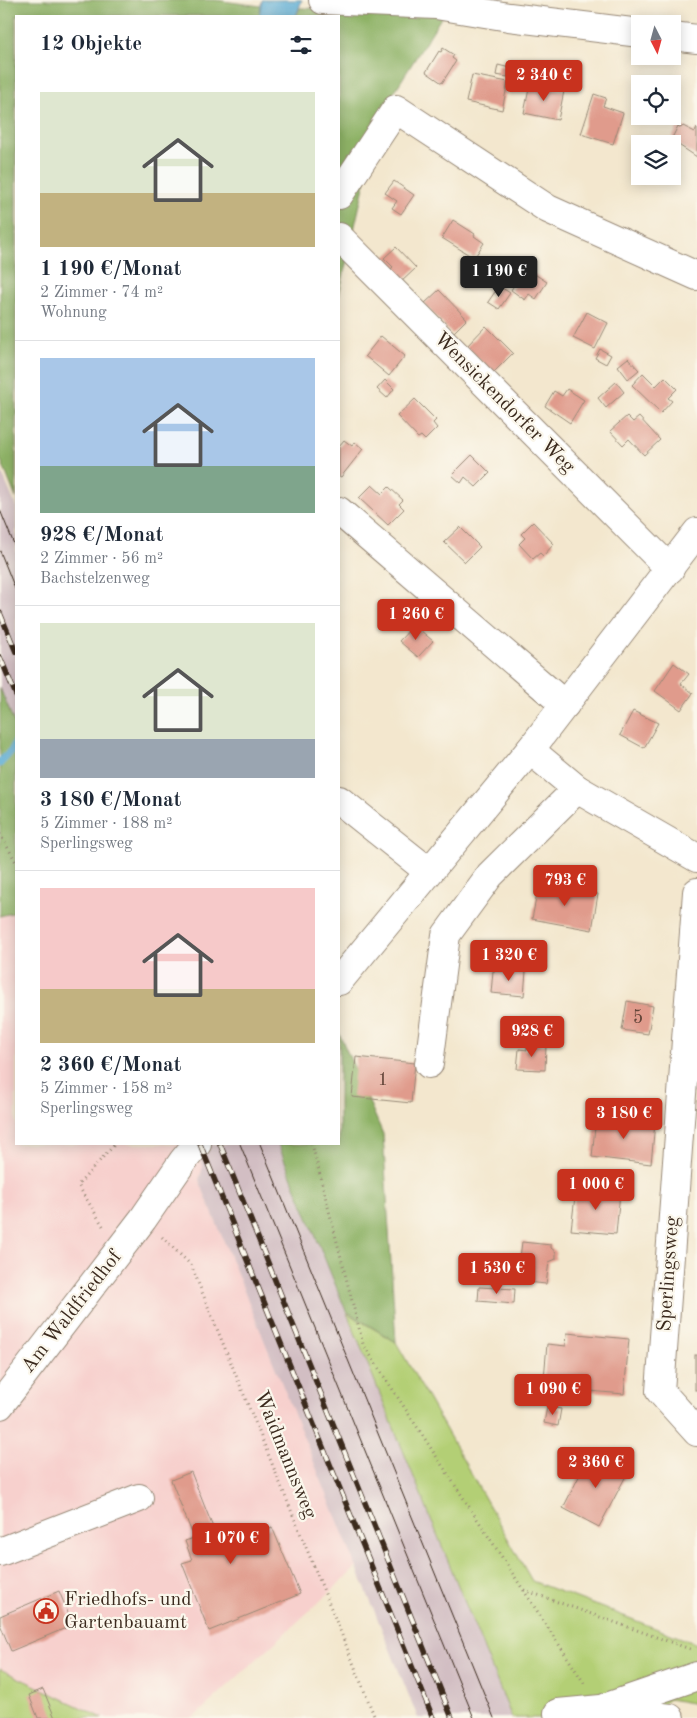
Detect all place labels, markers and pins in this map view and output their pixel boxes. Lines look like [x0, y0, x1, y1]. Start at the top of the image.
pin: 2 340 € [498, 59, 590, 102]
pin: 1 190 € [453, 256, 545, 298]
pin: 1 260 € [370, 598, 462, 641]
pin: 793 € [530, 864, 600, 907]
pin: 1 320 € [463, 940, 555, 982]
pin: 928 € [497, 1016, 567, 1058]
pin: 3 180 € [578, 1098, 670, 1140]
pin: 1 000 € [550, 1168, 642, 1211]
pin: 1 530 € [451, 1252, 543, 1295]
pin: 1 090 € [507, 1374, 599, 1416]
pin: 2 360 € [550, 1446, 642, 1489]
pin: 1 070 € [185, 1522, 277, 1565]
place label: Friedhofs- und Gartenbauamt [64, 1590, 192, 1633]
public building icon: Friedhofs- und Gartenbauamt [33, 1598, 59, 1624]

